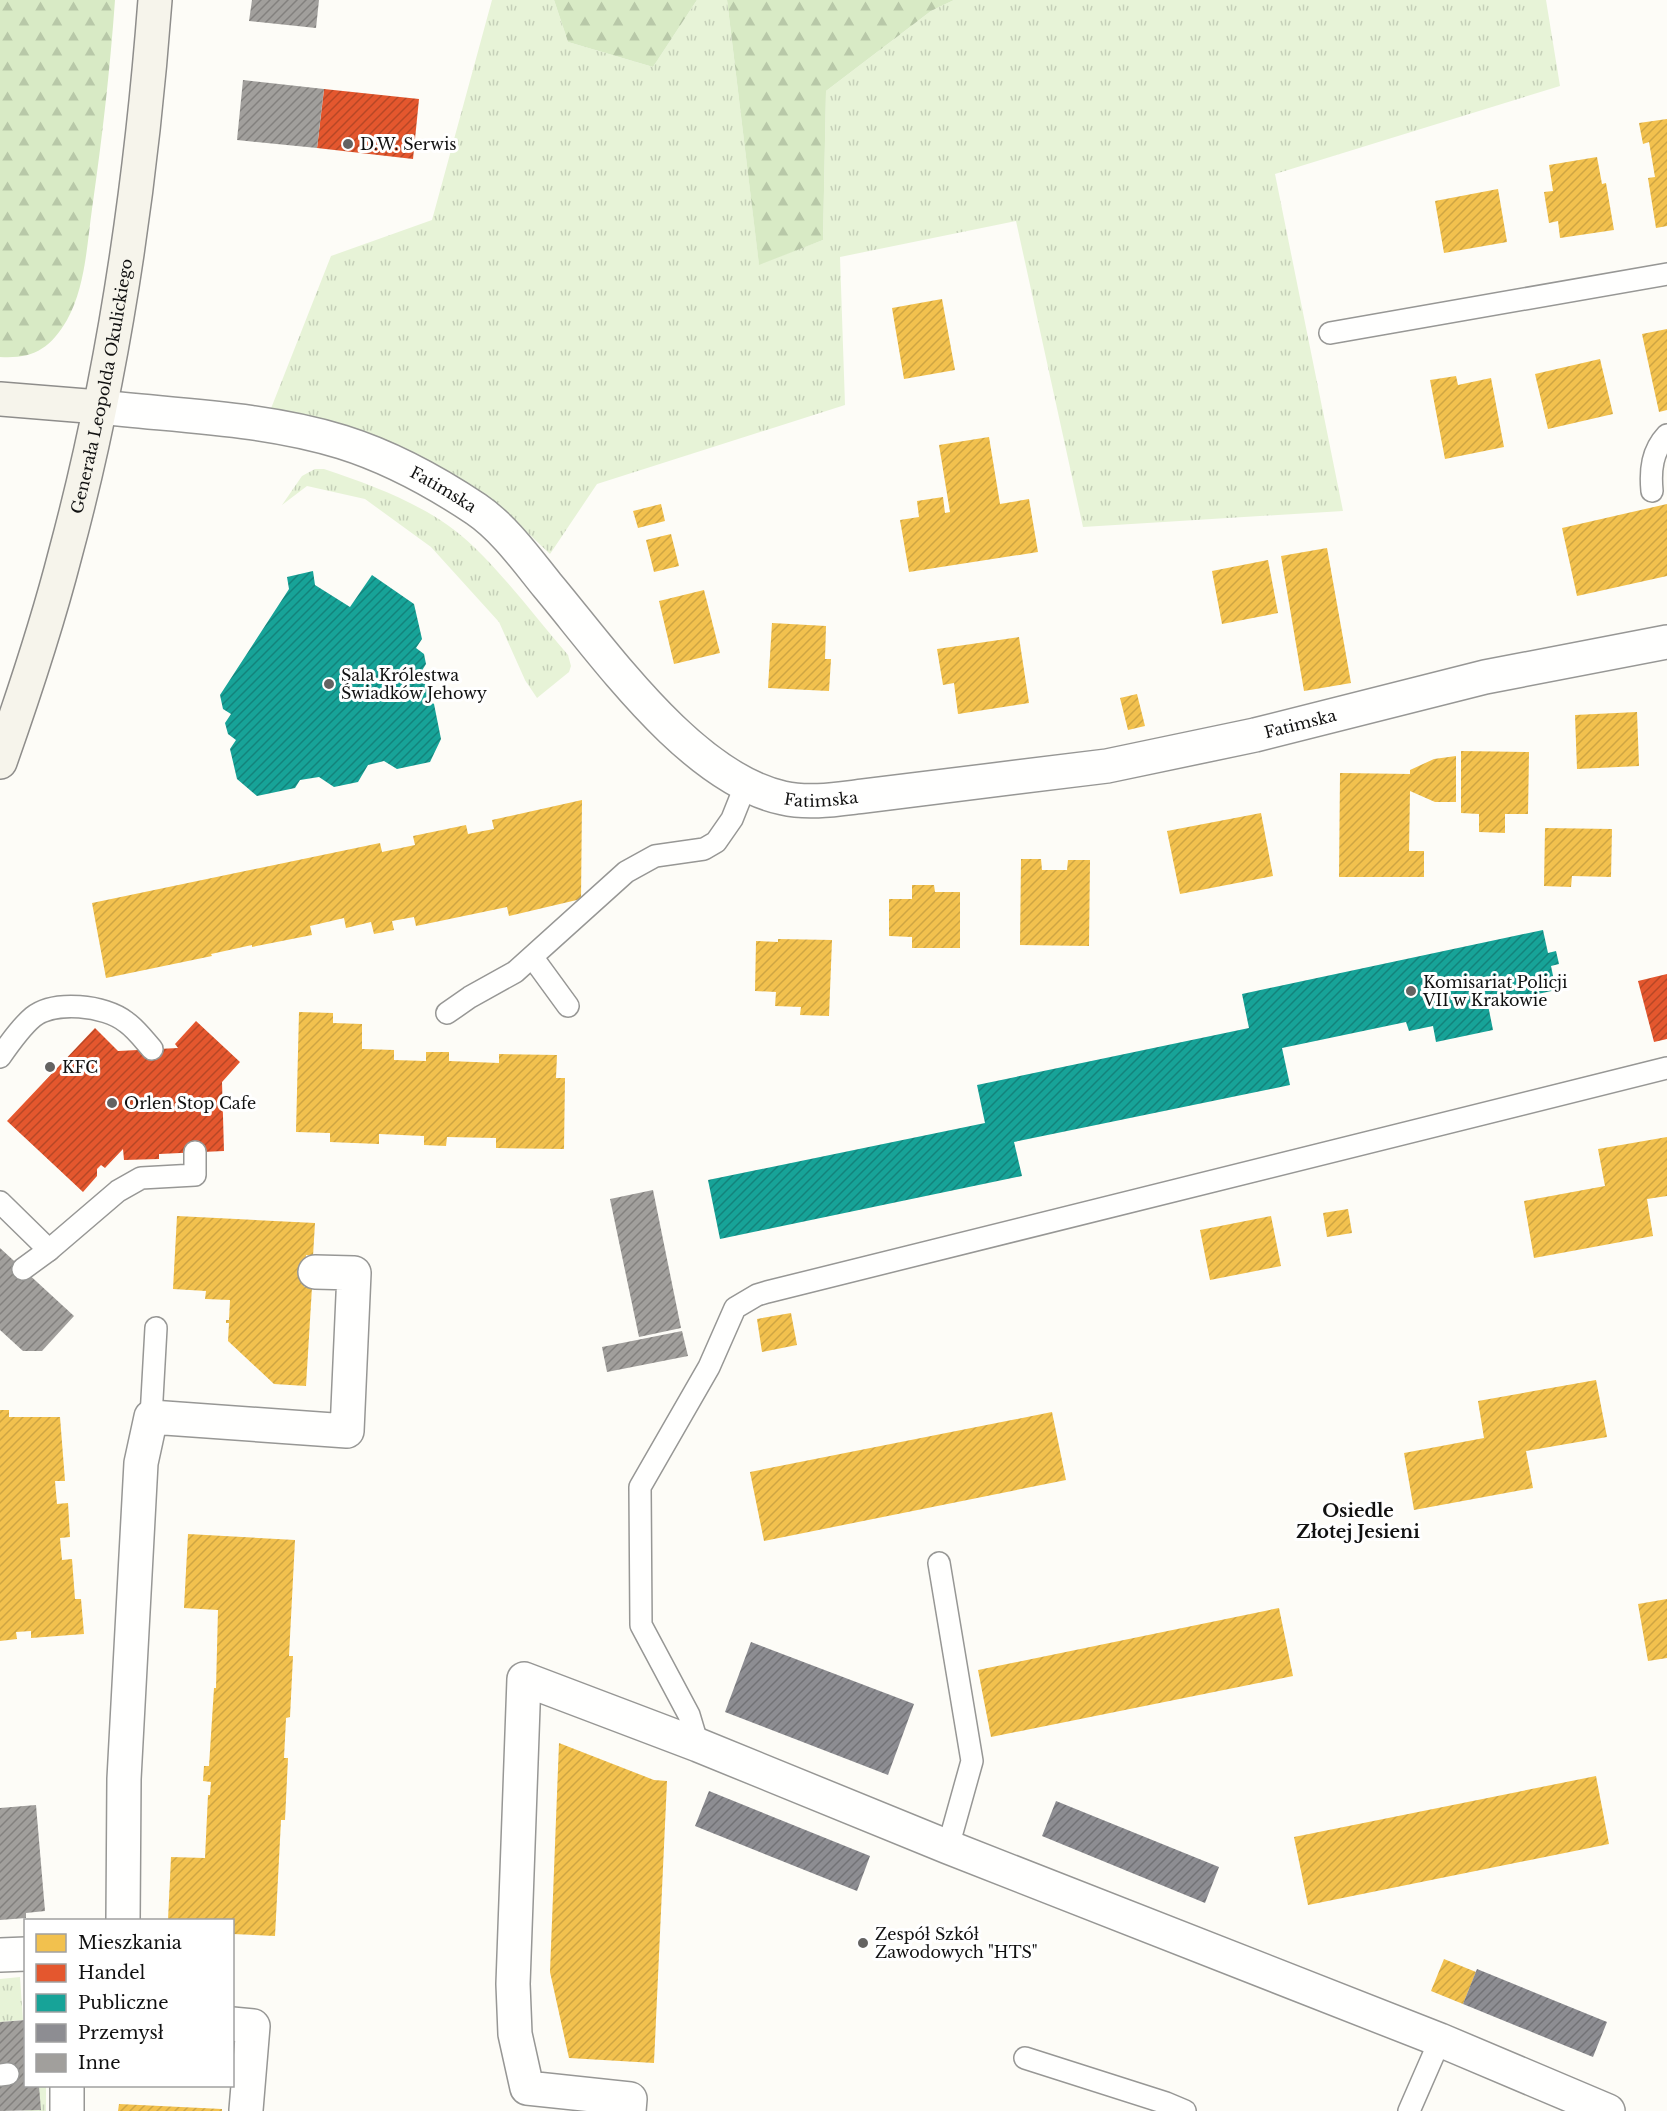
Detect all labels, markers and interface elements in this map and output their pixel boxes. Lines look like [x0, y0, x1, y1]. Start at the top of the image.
place label: D.W. Serwis [360, 134, 457, 154]
marker: D.W. Serwis [341, 137, 355, 151]
street label: Generała Leopolda Okulickiego [66, 257, 136, 516]
street label: Fatimska [407, 462, 480, 517]
place label: Sala Królestwa Świadków Jehowy [341, 665, 488, 703]
marker: Sala Królestwa Świadków Jehowy [322, 677, 336, 691]
street label: Fatimska [1262, 705, 1339, 742]
street label: Fatimska [783, 787, 859, 811]
place label: Komisariat Policji VII w Krakowie [1422, 972, 1568, 1010]
marker: Komisariat Policji VII w Krakowie [1404, 984, 1418, 998]
place label: KFC [62, 1057, 98, 1077]
marker: KFC [43, 1060, 57, 1074]
place label: Orlen Stop Cafe [124, 1093, 256, 1113]
marker: Orlen Stop Cafe [105, 1096, 119, 1110]
district label: Osiedle Złotej Jesieni [1296, 1500, 1420, 1543]
legend [24, 1919, 234, 2087]
place label: Zespół Szkół Zawodowych "HTS" [875, 1924, 1038, 1962]
text: Mieszkania [78, 1932, 182, 1954]
marker: Zespół Szkół Zawodowych "HTS" [856, 1936, 870, 1950]
text: Handel [78, 1962, 145, 1984]
text: Publiczne [78, 1992, 169, 2014]
text: Przemysł [78, 2022, 164, 2044]
text: Inne [78, 2052, 121, 2074]

